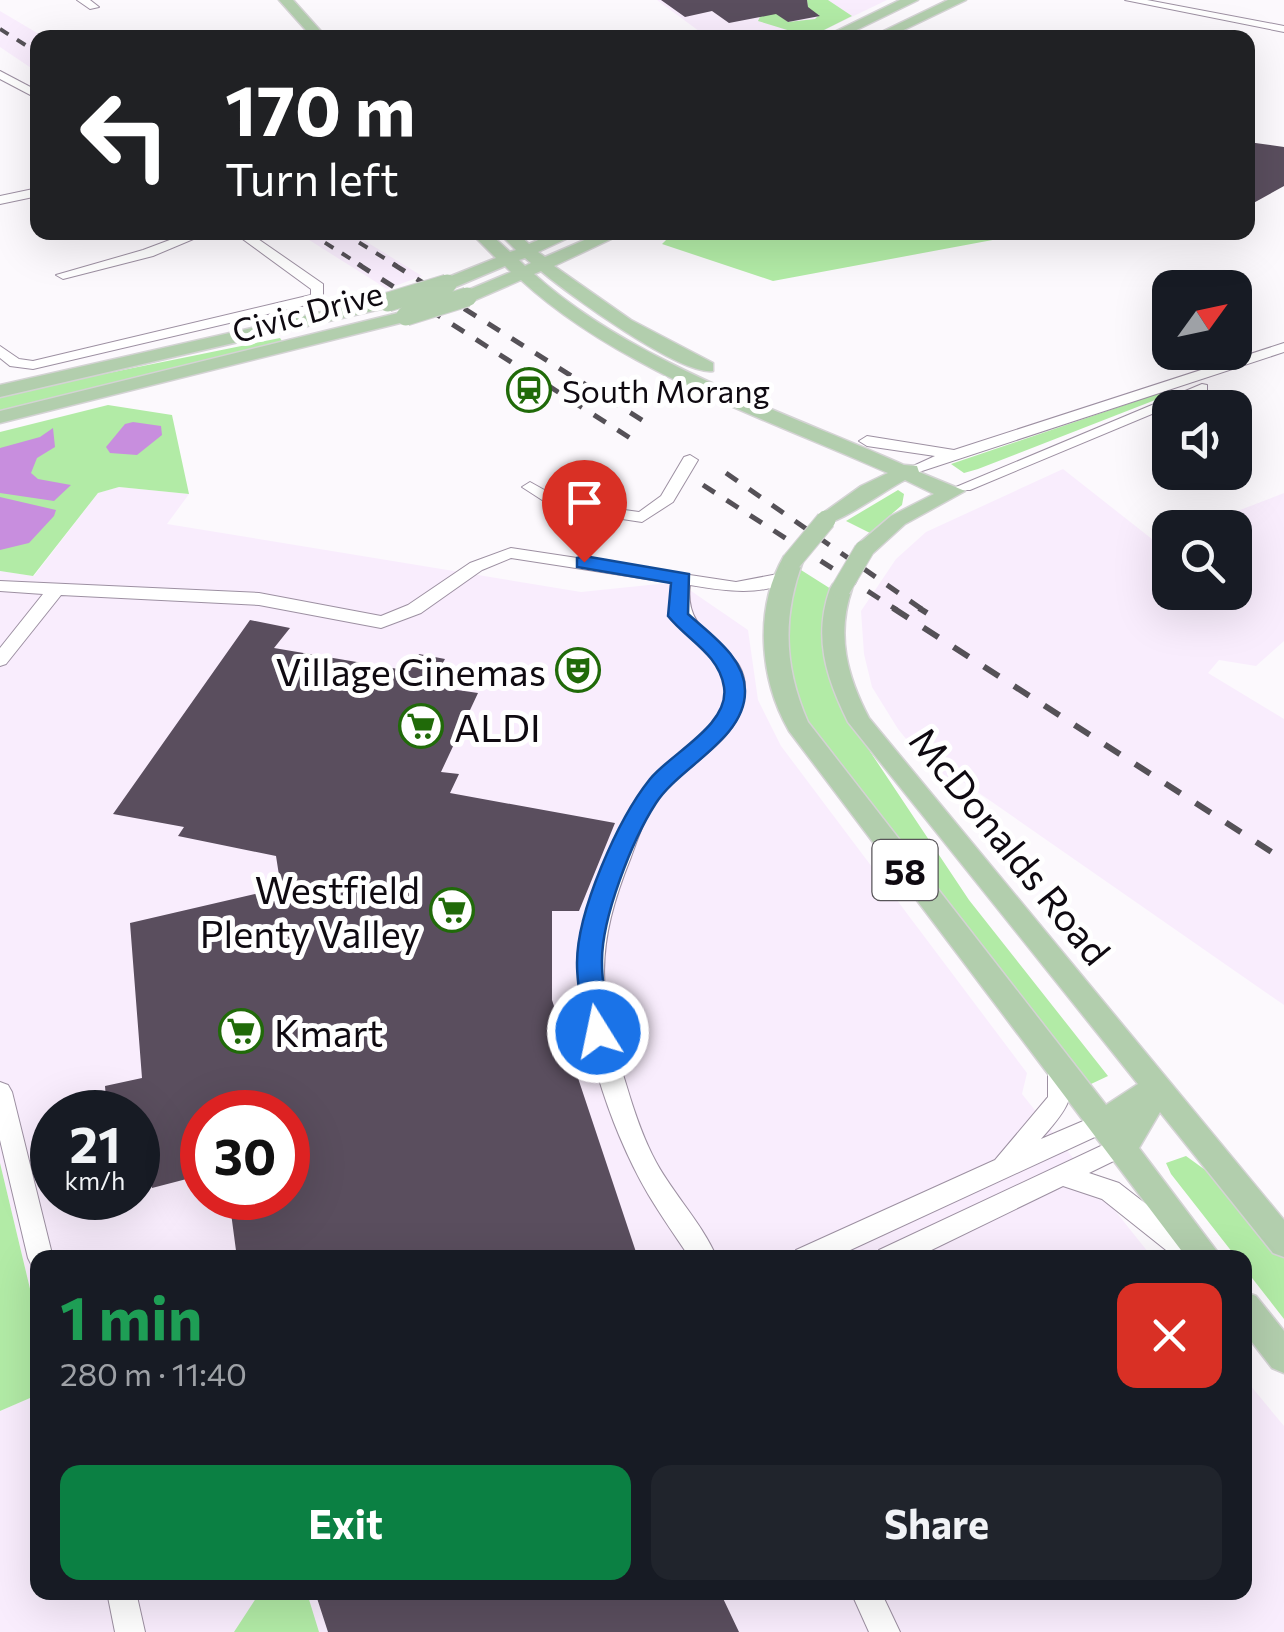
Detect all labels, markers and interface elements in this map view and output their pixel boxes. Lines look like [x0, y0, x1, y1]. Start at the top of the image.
text: 170 m [225, 65, 416, 150]
icon: left [60, 70, 190, 200]
text: Turn left [225, 150, 399, 205]
north arrow [1152, 270, 1252, 370]
map controls [1152, 270, 1252, 610]
street label: Civic Drive [227, 272, 387, 350]
station icon: South Morang [506, 367, 552, 413]
place label: South Morang [562, 370, 770, 410]
button: sound [1152, 390, 1252, 490]
pin [542, 460, 627, 563]
icon: arrive [557, 475, 612, 530]
button: search [1152, 510, 1252, 610]
place label: Village Cinemas [275, 647, 546, 694]
theatre icon: Village Cinemas [555, 647, 601, 693]
supermarket icon: ALDI [398, 703, 444, 749]
place label: ALDI [454, 703, 541, 750]
street label: McDonalds Road [901, 717, 1121, 973]
road number: 58 [872, 840, 938, 900]
place label: Westfield Plenty Valley [200, 865, 420, 956]
supermarket icon: Westfield Plenty Valley [429, 887, 475, 933]
position arrow [546, 980, 650, 1084]
supermarket icon: Kmart [218, 1008, 264, 1054]
place label: Kmart [274, 1008, 383, 1055]
speed limit sign: 30 [180, 1090, 310, 1220]
text: 21 [69, 1112, 121, 1173]
text: km/h [65, 1165, 125, 1195]
text: 1 min [60, 1279, 202, 1352]
button: close [1117, 1283, 1222, 1388]
text: 280 m · 11:40 [60, 1353, 247, 1393]
button: Exit [60, 1465, 631, 1580]
button: Share [651, 1465, 1222, 1580]

